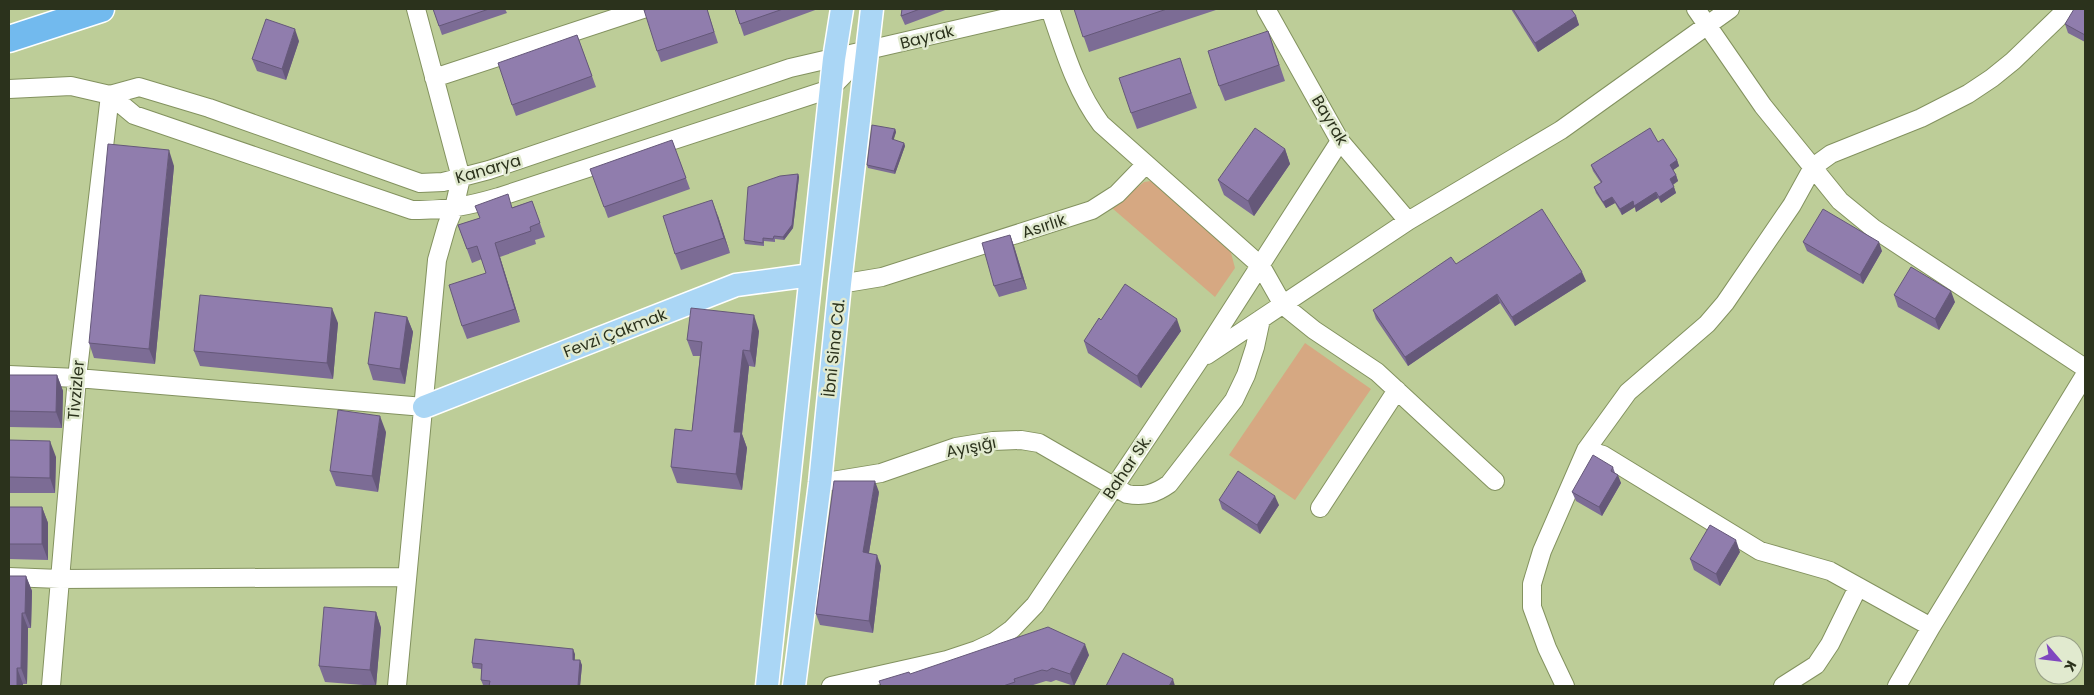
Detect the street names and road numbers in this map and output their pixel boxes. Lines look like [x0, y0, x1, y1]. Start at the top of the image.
street label: Bayrak [898, 19, 957, 55]
street label: Bayrak [1306, 91, 1354, 150]
street label: Kanarya [453, 149, 523, 189]
street label: Asırlık [1019, 208, 1070, 244]
street label: İbni Sina Cd. [817, 298, 851, 398]
street label: Fevzi Çakmak [560, 302, 671, 363]
street label: Tivzizler [62, 359, 90, 421]
street label: Bahar Sk. [1097, 430, 1157, 504]
street label: Ayışığı [944, 431, 998, 463]

